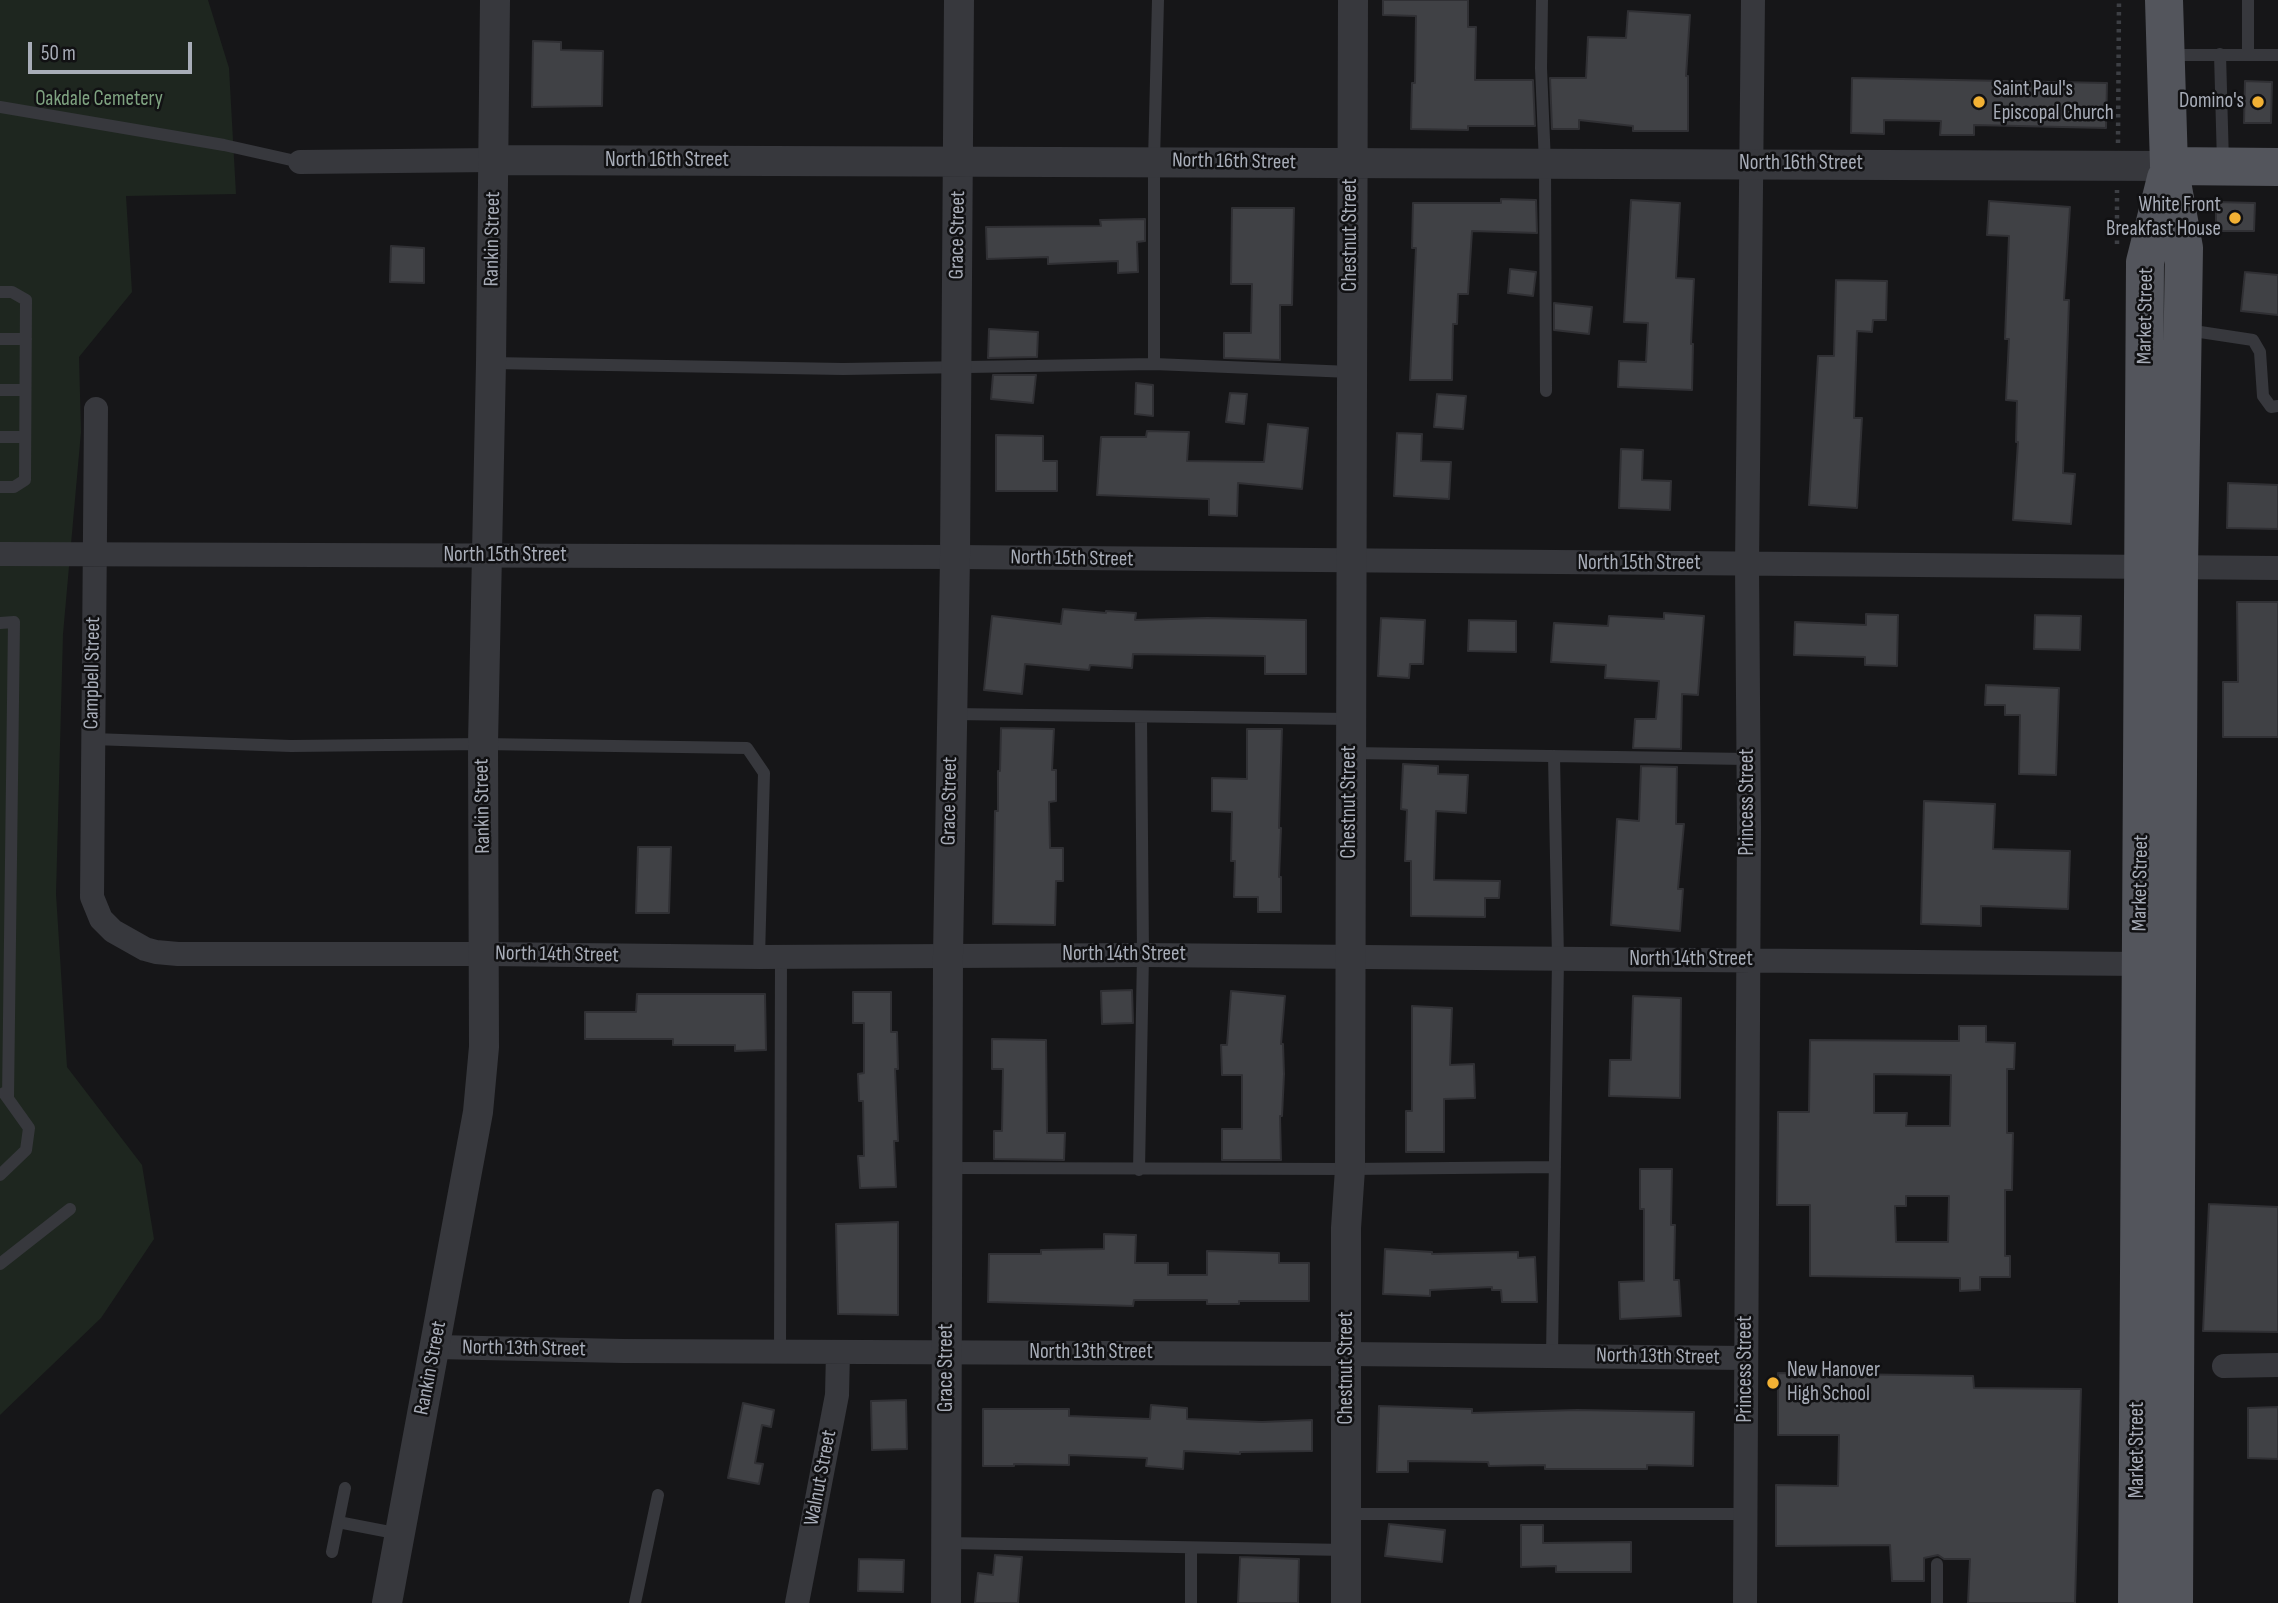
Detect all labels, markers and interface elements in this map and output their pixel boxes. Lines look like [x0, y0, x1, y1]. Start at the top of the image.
scale bar [32, 28, 196, 72]
text: 50 m [41, 41, 76, 66]
place label: Saint Paul's Episcopal Church [1993, 77, 2114, 127]
park label: Oakdale Cemetery [35, 87, 163, 113]
place label: Domino's [2179, 89, 2244, 115]
marker: Saint Paul's Episcopal Church [1971, 94, 1987, 110]
marker: Domino's [2250, 94, 2266, 110]
street label: North 16th Street [605, 148, 729, 174]
street label: North 16th Street [1172, 148, 1296, 176]
street label: North 16th Street [1739, 151, 1863, 177]
street label: Chestnut Street [1338, 178, 1364, 292]
street label: Grace Street [945, 190, 971, 280]
street label: Rankin Street [480, 191, 506, 287]
place label: White Front Breakfast House [2106, 193, 2221, 243]
marker: White Front Breakfast House [2227, 210, 2243, 226]
street label: Market Street [2133, 267, 2159, 365]
street label: North 15th Street [443, 543, 567, 569]
street label: North 15th Street [1010, 545, 1134, 573]
street label: North 15th Street [1577, 551, 1701, 577]
street label: Campbell Street [79, 616, 107, 730]
street label: Chestnut Street [1337, 745, 1363, 859]
street label: Princess Street [1735, 748, 1761, 856]
street label: Grace Street [937, 756, 963, 846]
street label: Rankin Street [470, 758, 496, 854]
street label: Market Street [2128, 834, 2154, 932]
street label: North 14th Street [495, 941, 619, 969]
street label: North 14th Street [1062, 942, 1186, 968]
street label: North 14th Street [1629, 947, 1753, 973]
street label: Chestnut Street [1334, 1311, 1360, 1425]
street label: Princess Street [1733, 1315, 1759, 1423]
street label: Rankin Street [410, 1319, 452, 1417]
street label: Grace Street [934, 1324, 960, 1412]
street label: North 13th Street [462, 1335, 586, 1363]
street label: North 13th Street [1029, 1340, 1153, 1366]
street label: North 13th Street [1596, 1343, 1720, 1371]
place label: New Hanover High School [1787, 1358, 1880, 1408]
marker: New Hanover High School [1765, 1375, 1781, 1391]
street label: Market Street [2125, 1402, 2151, 1498]
street label: Walnut Street [799, 1428, 843, 1528]

